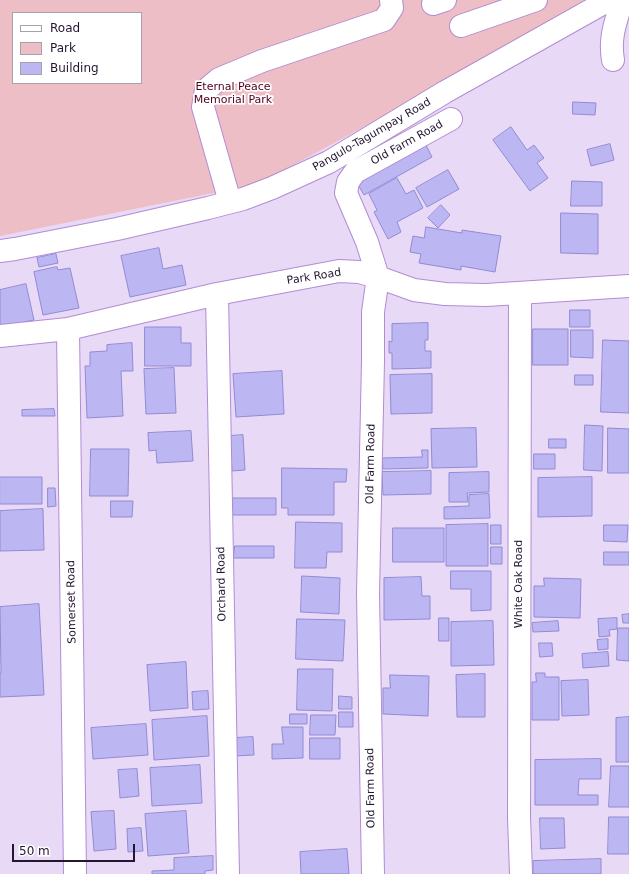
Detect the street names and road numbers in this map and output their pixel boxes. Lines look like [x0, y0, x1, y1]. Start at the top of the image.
street label: Pangulo-Tagumpay Road [311, 96, 433, 174]
street label: Old Farm Road [369, 118, 445, 168]
street label: Park Road [286, 266, 342, 288]
street label: Old Farm Road [364, 424, 378, 504]
street label: White Oak Road [512, 540, 526, 628]
street label: Orchard Road [215, 546, 229, 622]
street label: Somerset Road [65, 560, 79, 644]
street label: Old Farm Road [364, 748, 378, 828]

